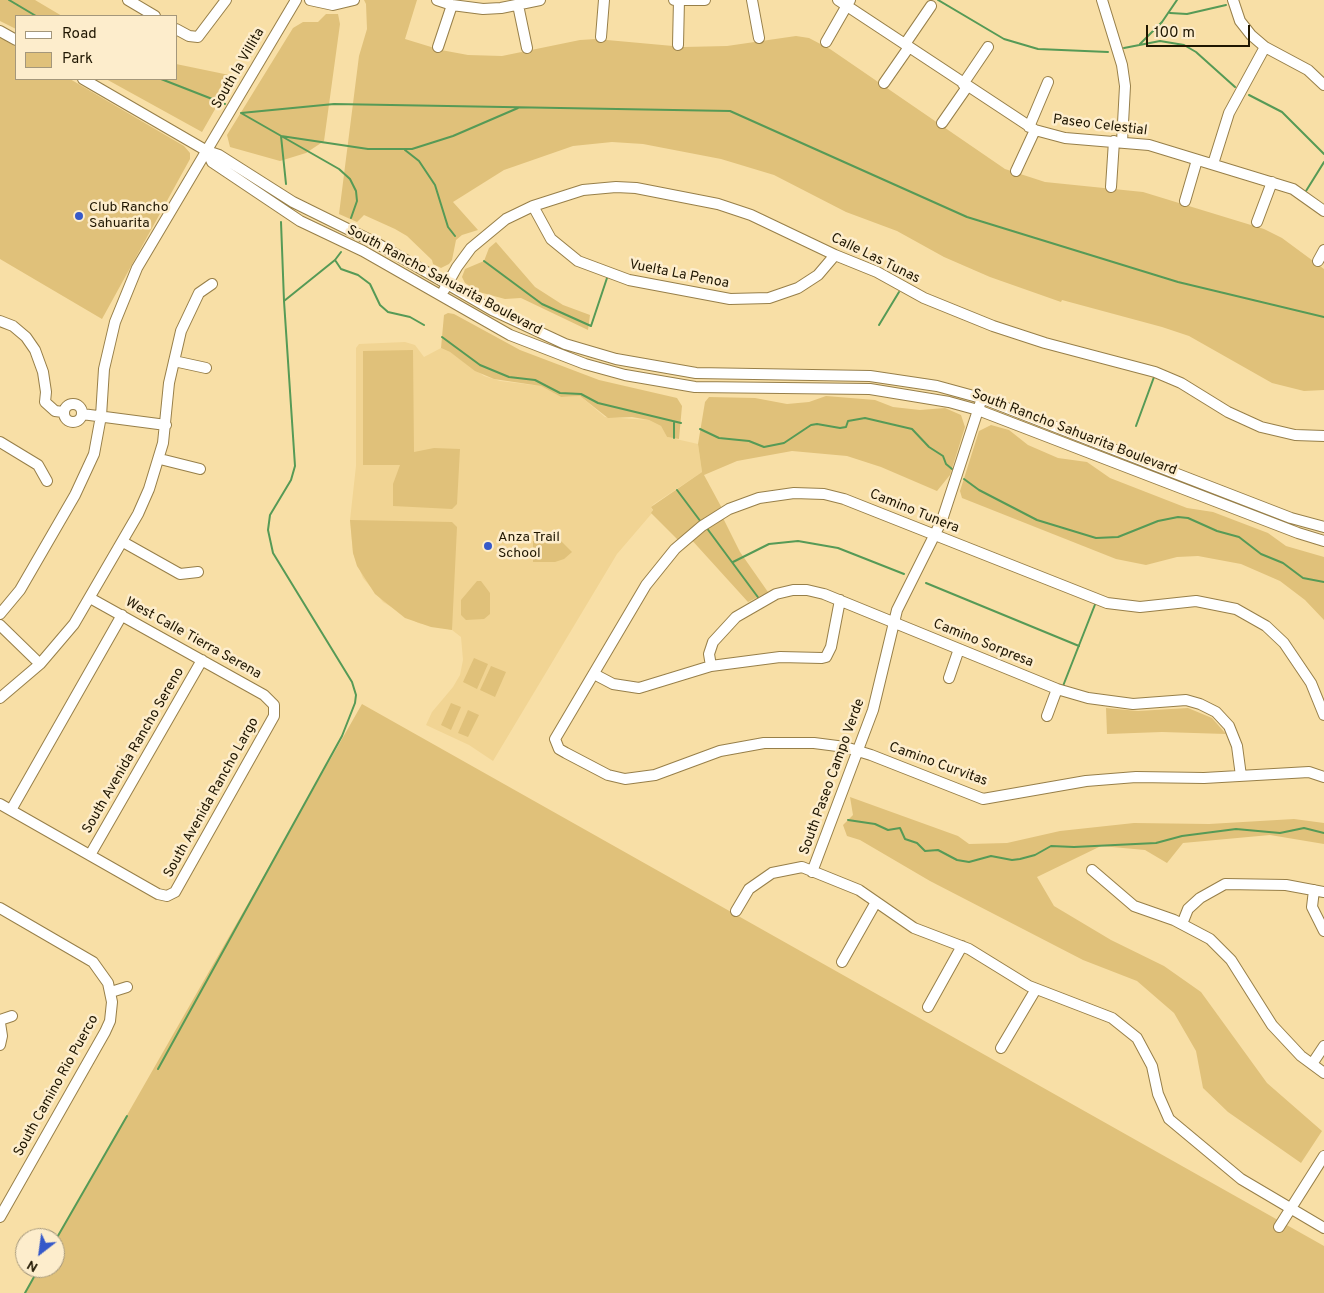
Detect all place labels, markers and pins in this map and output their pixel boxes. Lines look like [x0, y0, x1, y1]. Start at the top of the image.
place label: Club Rancho Sahuarita [89, 200, 168, 232]
marker: Club Rancho Sahuarita [73, 210, 85, 222]
place label: Anza Trail School [498, 530, 560, 562]
marker: Anza Trail School [482, 540, 494, 552]

